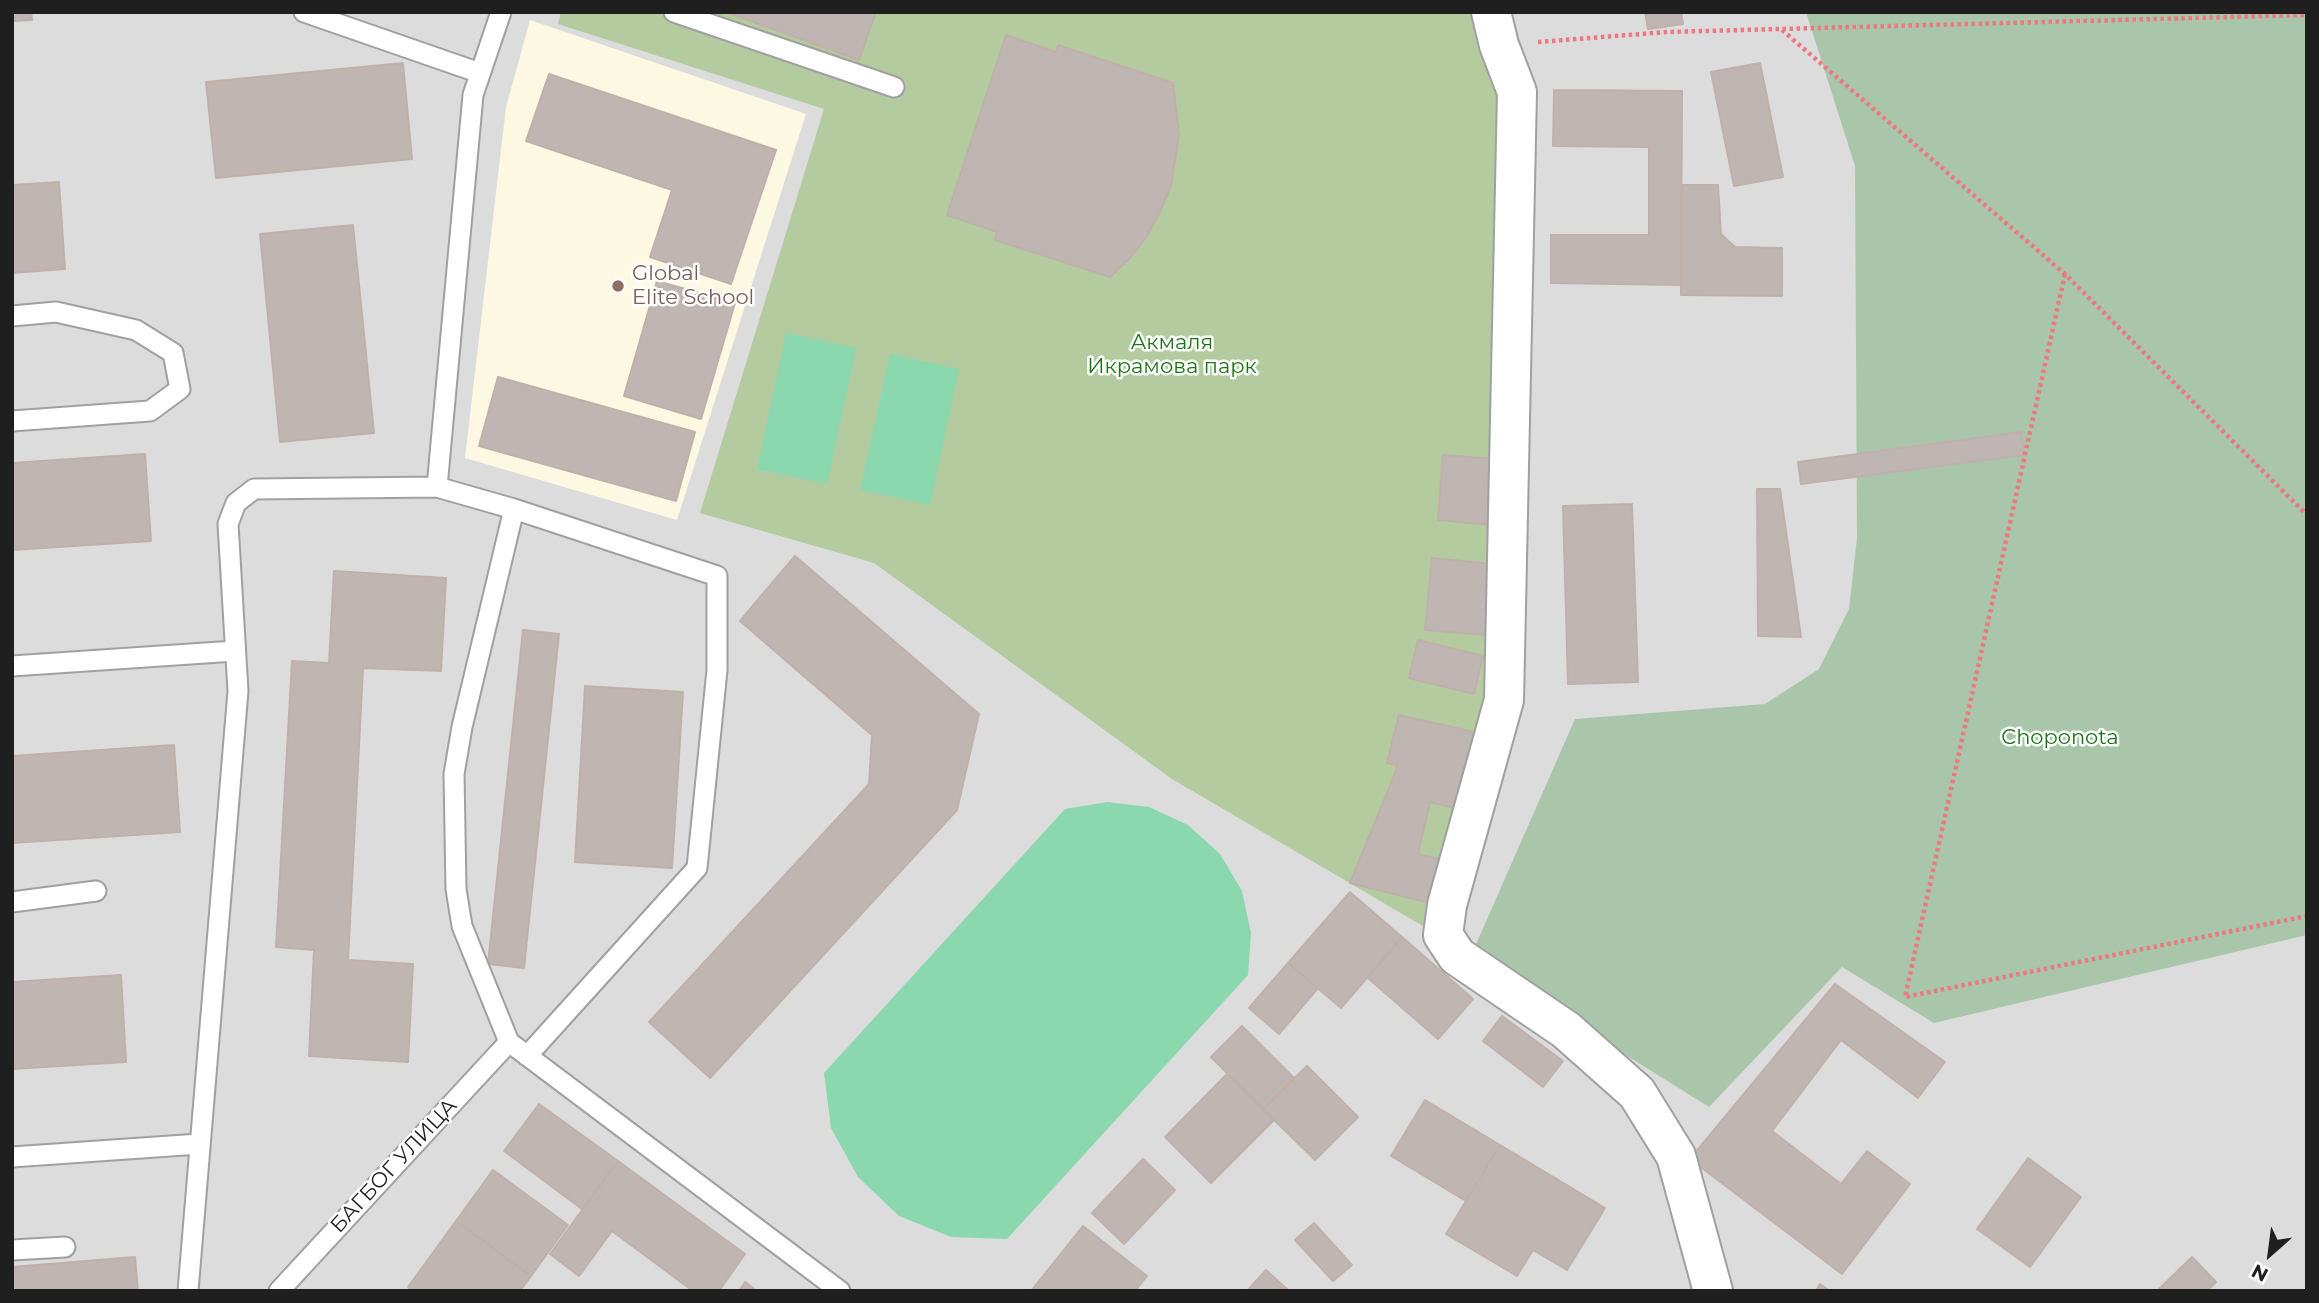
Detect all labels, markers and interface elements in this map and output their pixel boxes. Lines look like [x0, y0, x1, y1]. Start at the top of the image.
place label: Global Elite School [632, 261, 754, 311]
marker: Global Elite School [610, 278, 626, 294]
park label: Акмаля Икрамова парк [1087, 330, 1257, 380]
park label: Choponota [2001, 725, 2119, 751]
street label: БАГБОГ УЛИЦА [325, 1094, 463, 1238]
north arrow [2235, 1219, 2305, 1289]
text: N [2248, 1259, 2272, 1287]

